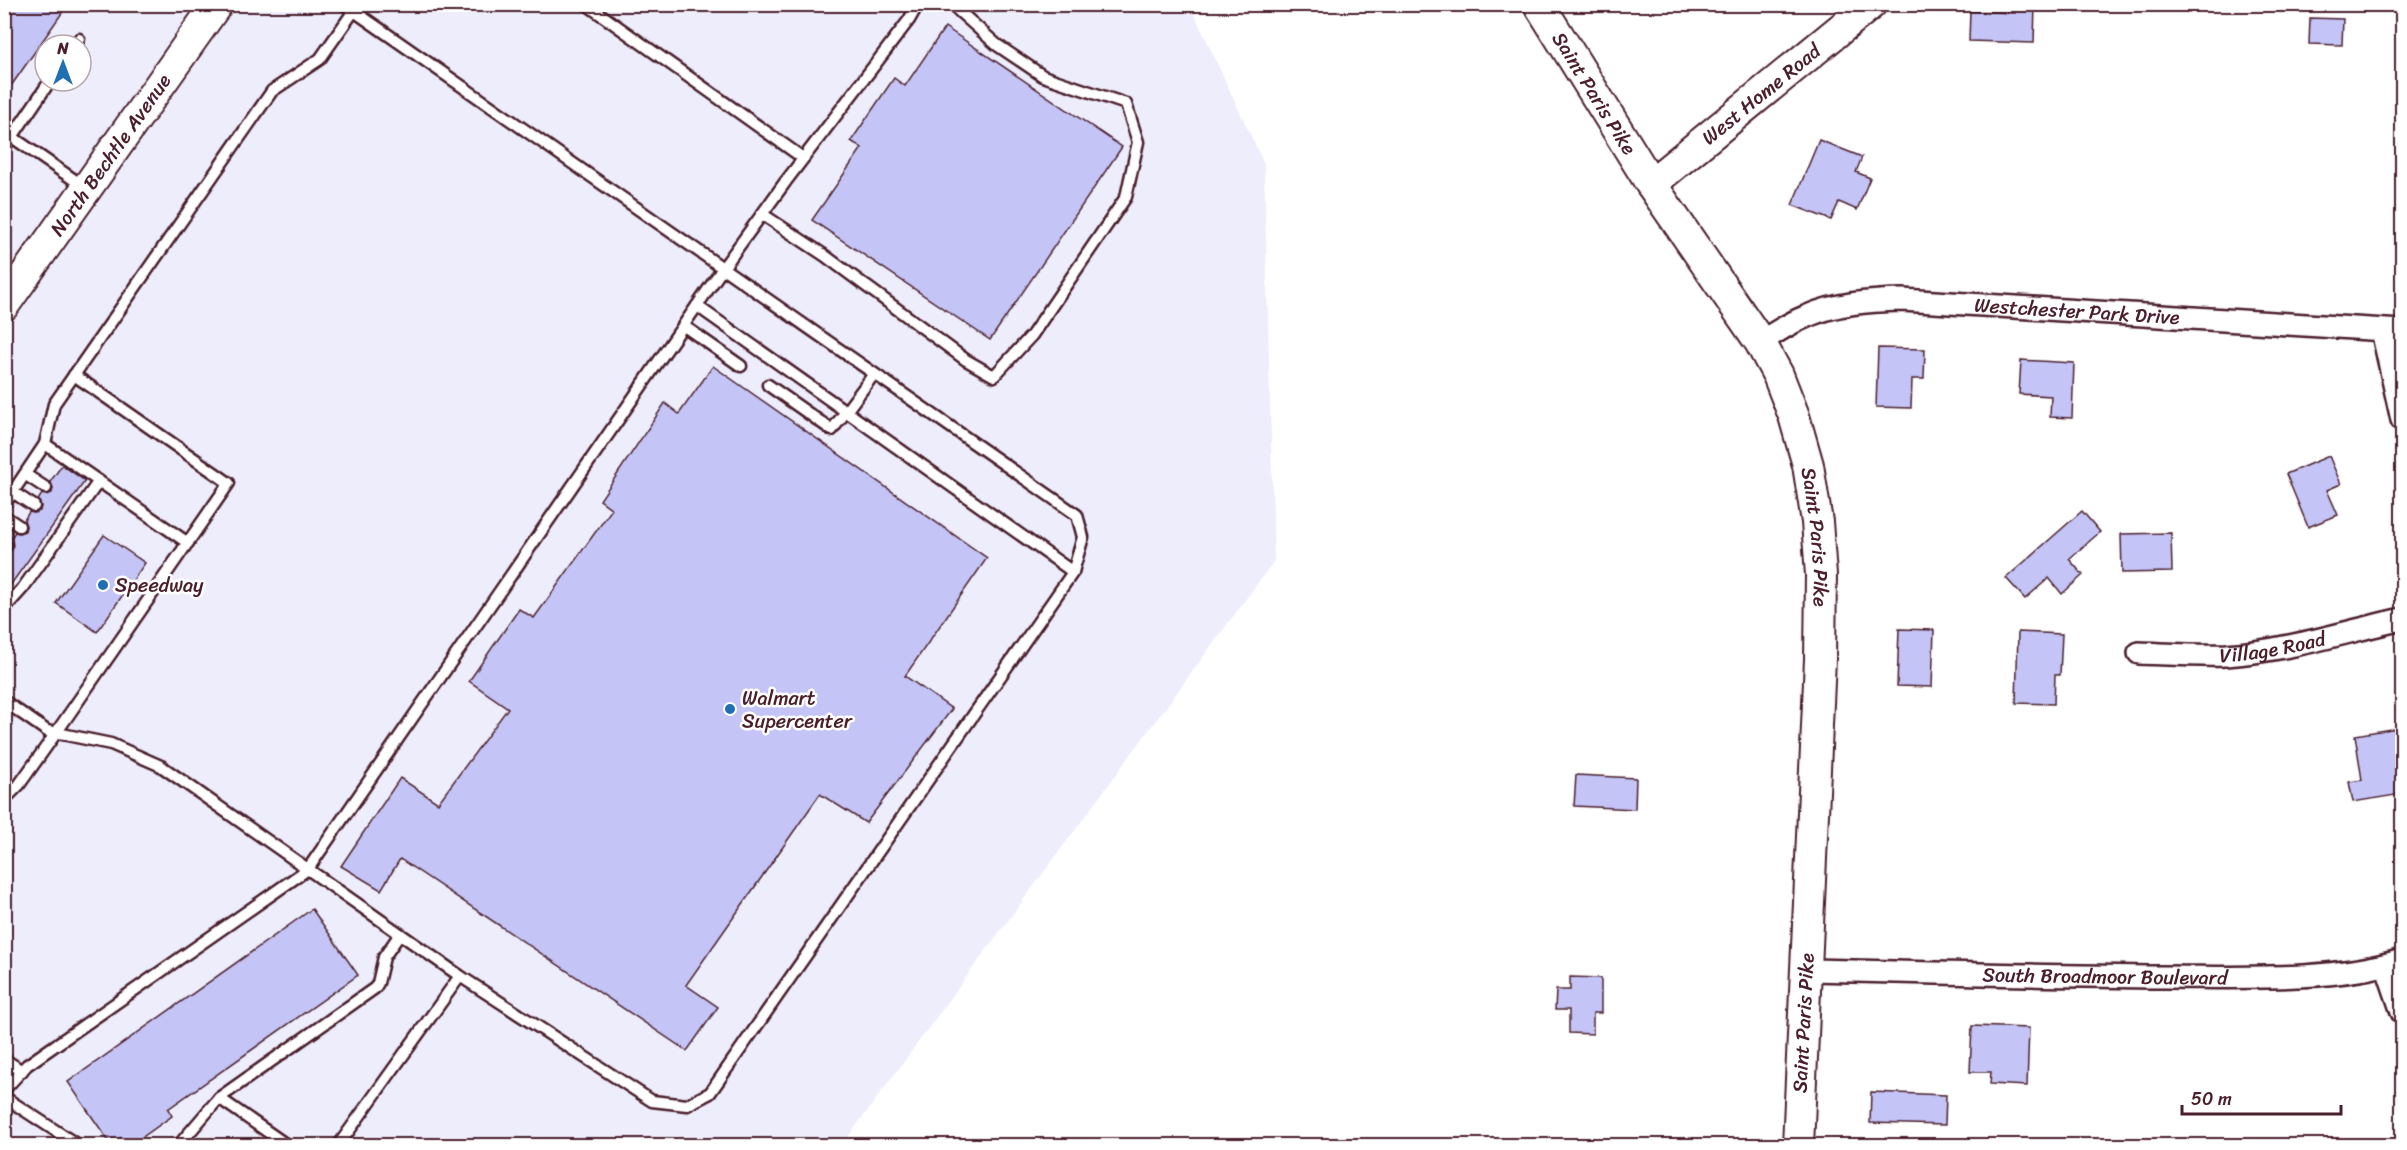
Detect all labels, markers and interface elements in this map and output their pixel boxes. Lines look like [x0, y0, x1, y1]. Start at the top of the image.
street label: Saint Paris Pike [1542, 25, 1646, 162]
north arrow [33, 33, 93, 93]
text: N [56, 34, 69, 63]
street label: West Home Road [1694, 34, 1830, 154]
street label: North Bechtle Avenue [41, 66, 181, 244]
street label: Westchester Park Drive [1973, 288, 2181, 335]
street label: Saint Paris Pike [1791, 465, 1838, 607]
place label: Speedway [115, 568, 204, 603]
marker: Speedway [96, 578, 110, 592]
street label: Village Road [2219, 621, 2330, 673]
place label: Walmart Supercenter [742, 681, 853, 739]
marker: Walmart Supercenter [723, 702, 737, 716]
street label: Saint Paris Pike [1782, 952, 1825, 1094]
street label: South Broadmoor Boulevard [1982, 957, 2229, 995]
scale bar [2182, 1078, 2341, 1116]
text: 50 m [2191, 1083, 2232, 1115]

